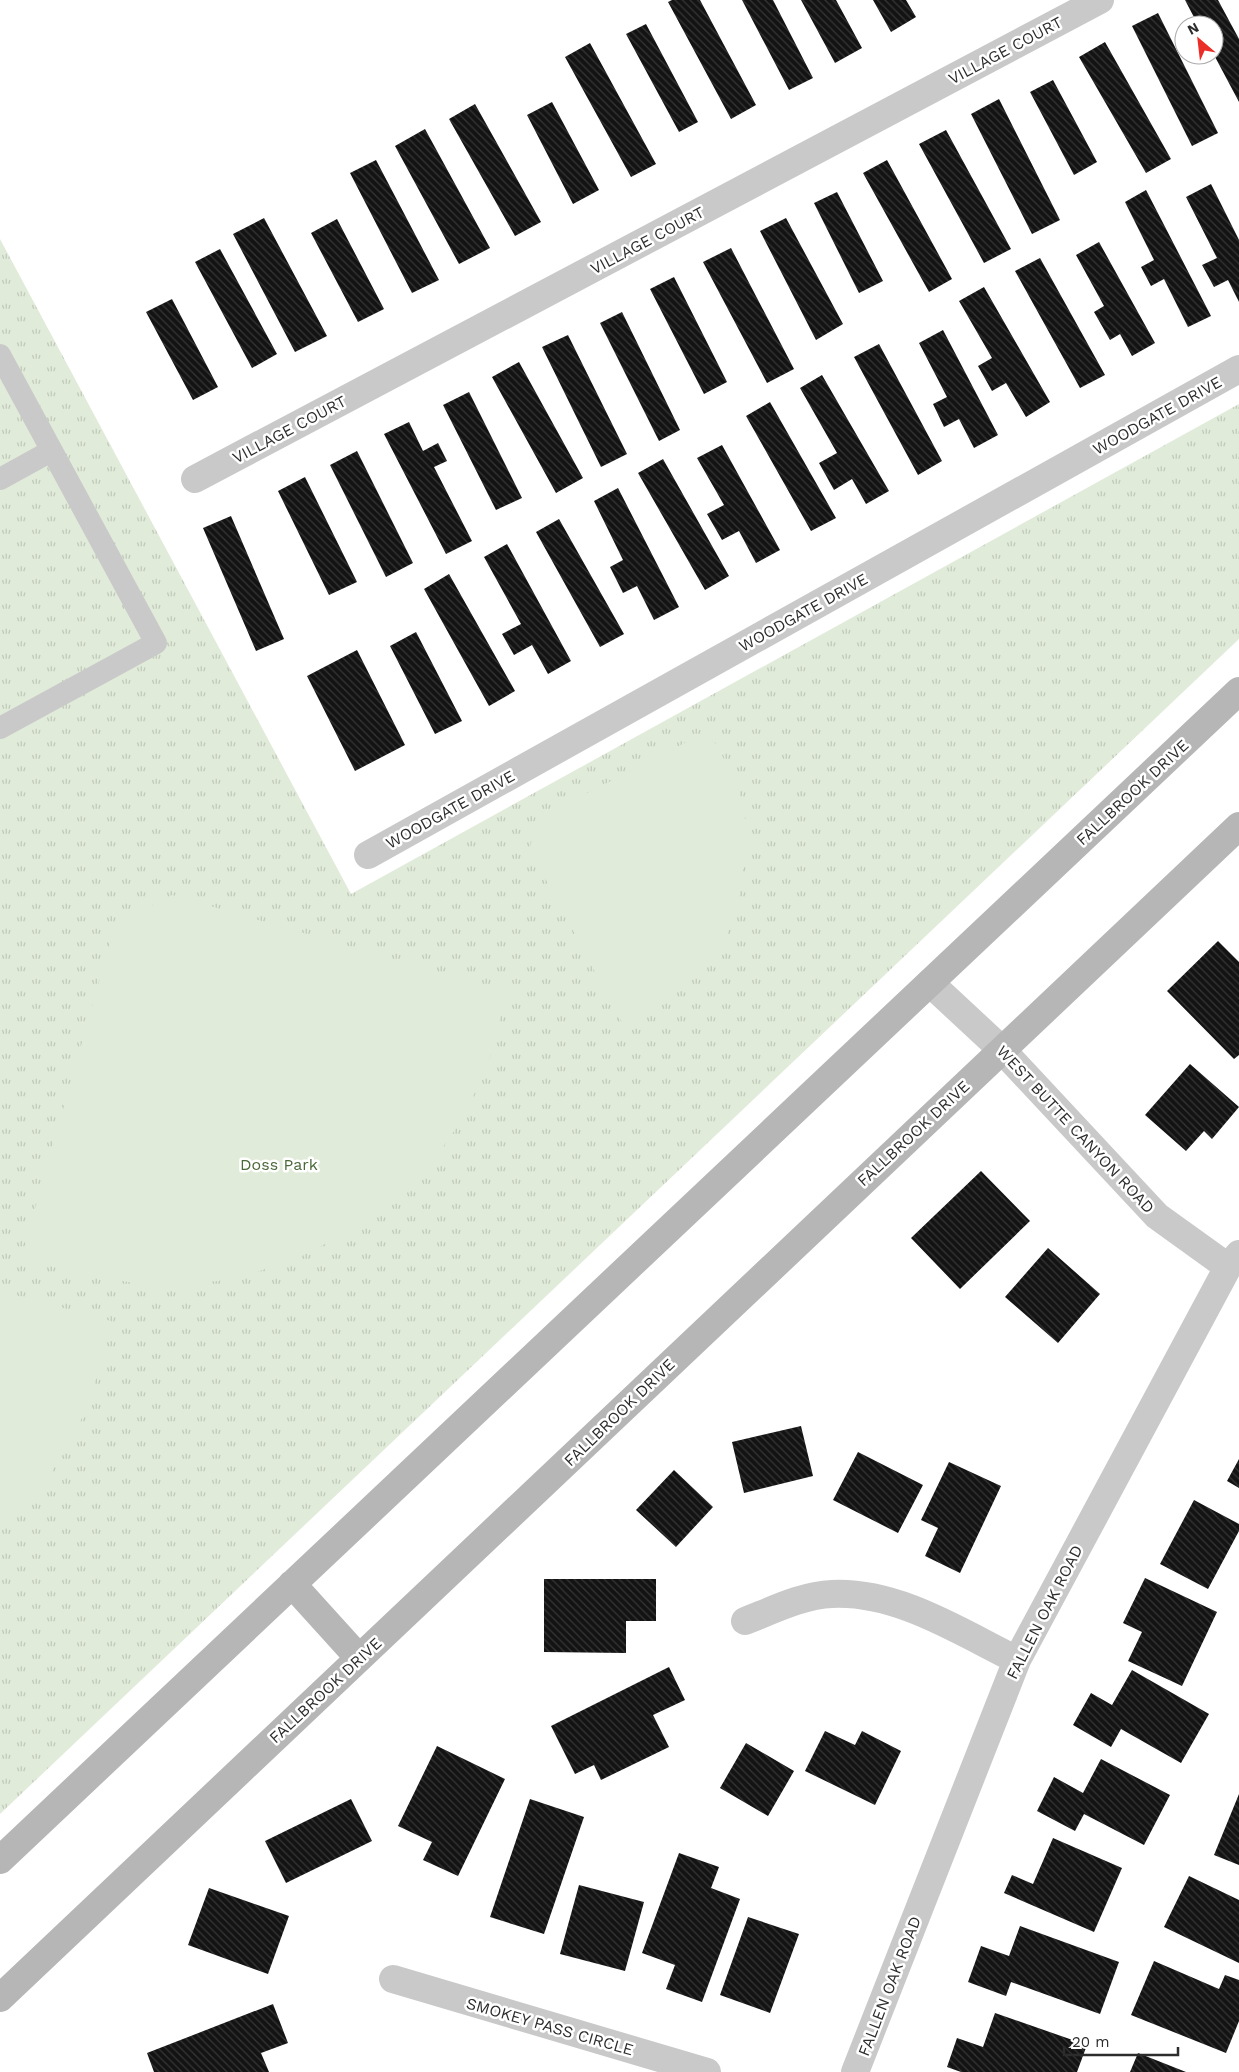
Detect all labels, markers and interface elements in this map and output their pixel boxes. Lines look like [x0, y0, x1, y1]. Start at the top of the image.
street label: VILLAGE COURT [945, 12, 1066, 88]
north arrow [1174, 15, 1224, 65]
text: N [1185, 19, 1201, 38]
street label: VILLAGE COURT [587, 202, 708, 278]
street label: WOODGATE DRIVE [1090, 372, 1225, 459]
street label: VILLAGE COURT [229, 391, 350, 467]
street label: WOODGATE DRIVE [736, 569, 871, 656]
street label: FALLBROOK DRIVE [1072, 735, 1192, 849]
street label: WOODGATE DRIVE [383, 766, 518, 853]
street label: WEST BUTTE CANYON ROAD [993, 1042, 1158, 1217]
street label: FALLBROOK DRIVE [853, 1076, 973, 1190]
park label: Doss Park [240, 1155, 318, 1174]
street label: FALLBROOK DRIVE [560, 1355, 679, 1470]
street label: FALLEN OAK ROAD [1002, 1542, 1086, 1682]
street label: FALLBROOK DRIVE [265, 1633, 385, 1747]
street label: FALLEN OAK ROAD [854, 1914, 925, 2059]
street label: SMOKEY PASS CIRCLE [464, 1994, 636, 2059]
scale bar [1064, 2024, 1178, 2056]
text: 20 m [1072, 2033, 1110, 2051]

